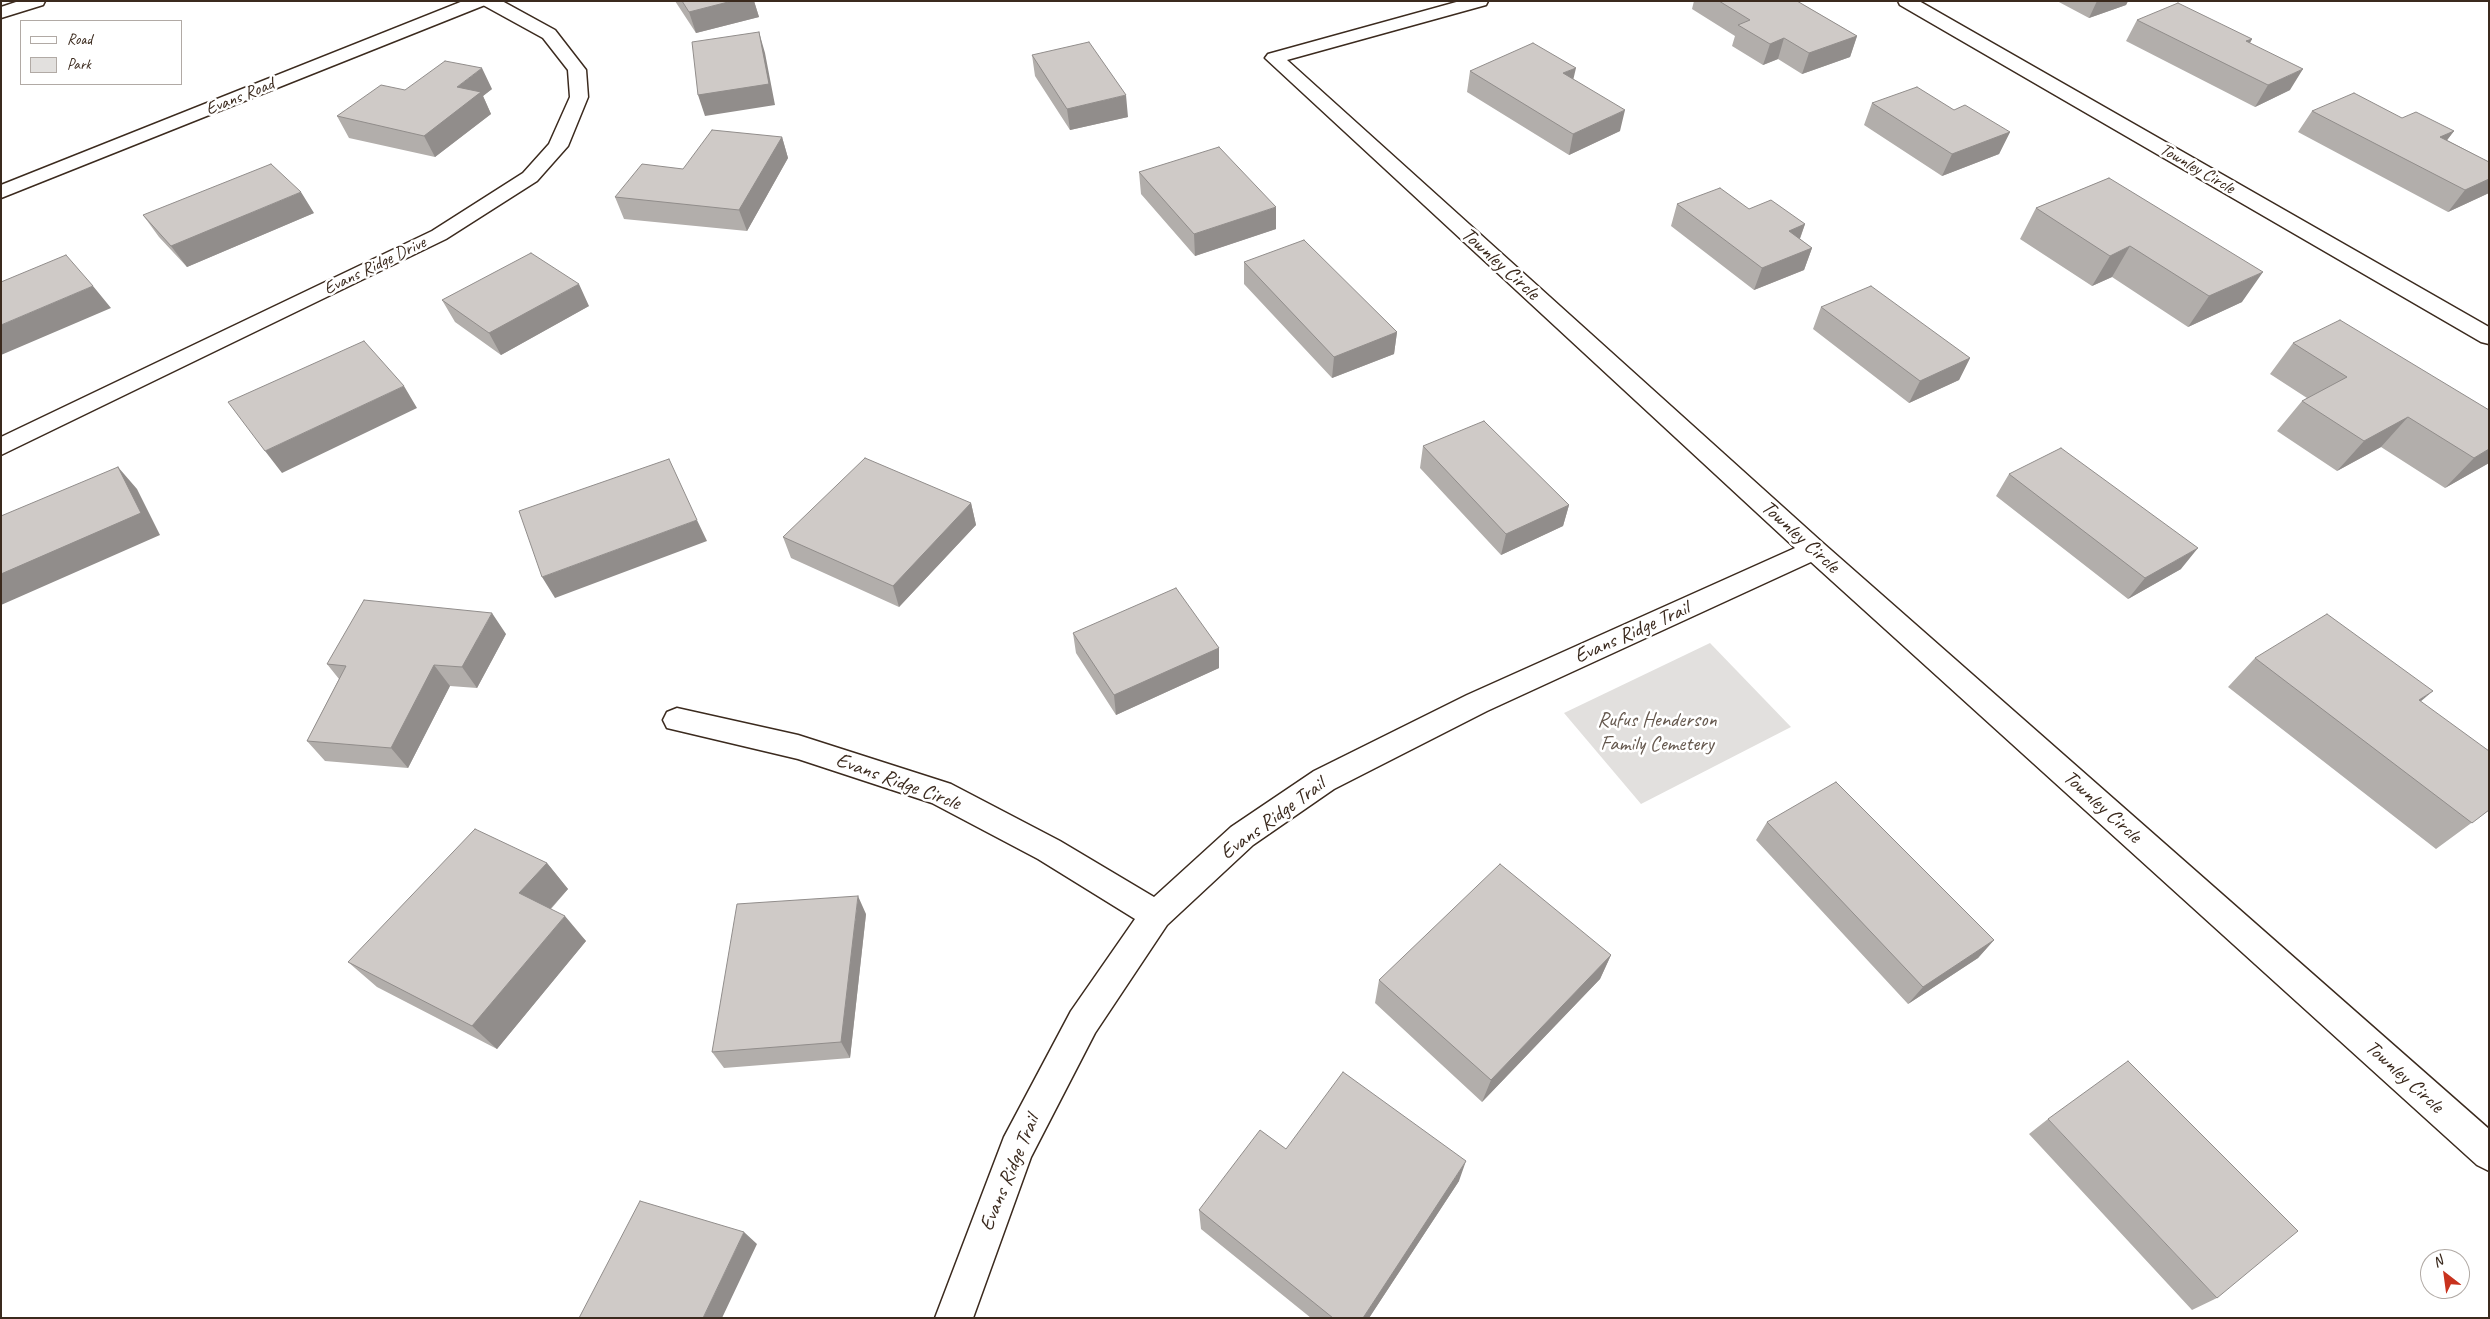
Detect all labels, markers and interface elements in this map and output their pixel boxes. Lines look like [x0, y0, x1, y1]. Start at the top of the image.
legend [20, 20, 182, 85]
text: Road [67, 30, 92, 49]
text: Park [67, 55, 91, 74]
street label: Evans Road [203, 74, 277, 120]
street label: Townley Circle [2156, 139, 2238, 199]
street label: Townley Circle [1456, 222, 1544, 306]
street label: Evans Ridge Drive [321, 232, 429, 300]
street label: Townley Circle [1756, 495, 1844, 579]
street label: Evans Ridge Trail [1571, 596, 1693, 670]
park label: Rufus Henderson Family Cemetery [1597, 707, 1717, 757]
street label: Evans Ridge Circle [832, 748, 964, 816]
street label: Townley Circle [2058, 765, 2146, 849]
street label: Evans Ridge Trail [1216, 773, 1330, 865]
street label: Townley Circle [2360, 1035, 2448, 1119]
street label: Evans Ridge Trail [974, 1111, 1046, 1235]
north arrow [2420, 1249, 2470, 1299]
text: N [2430, 1252, 2446, 1271]

